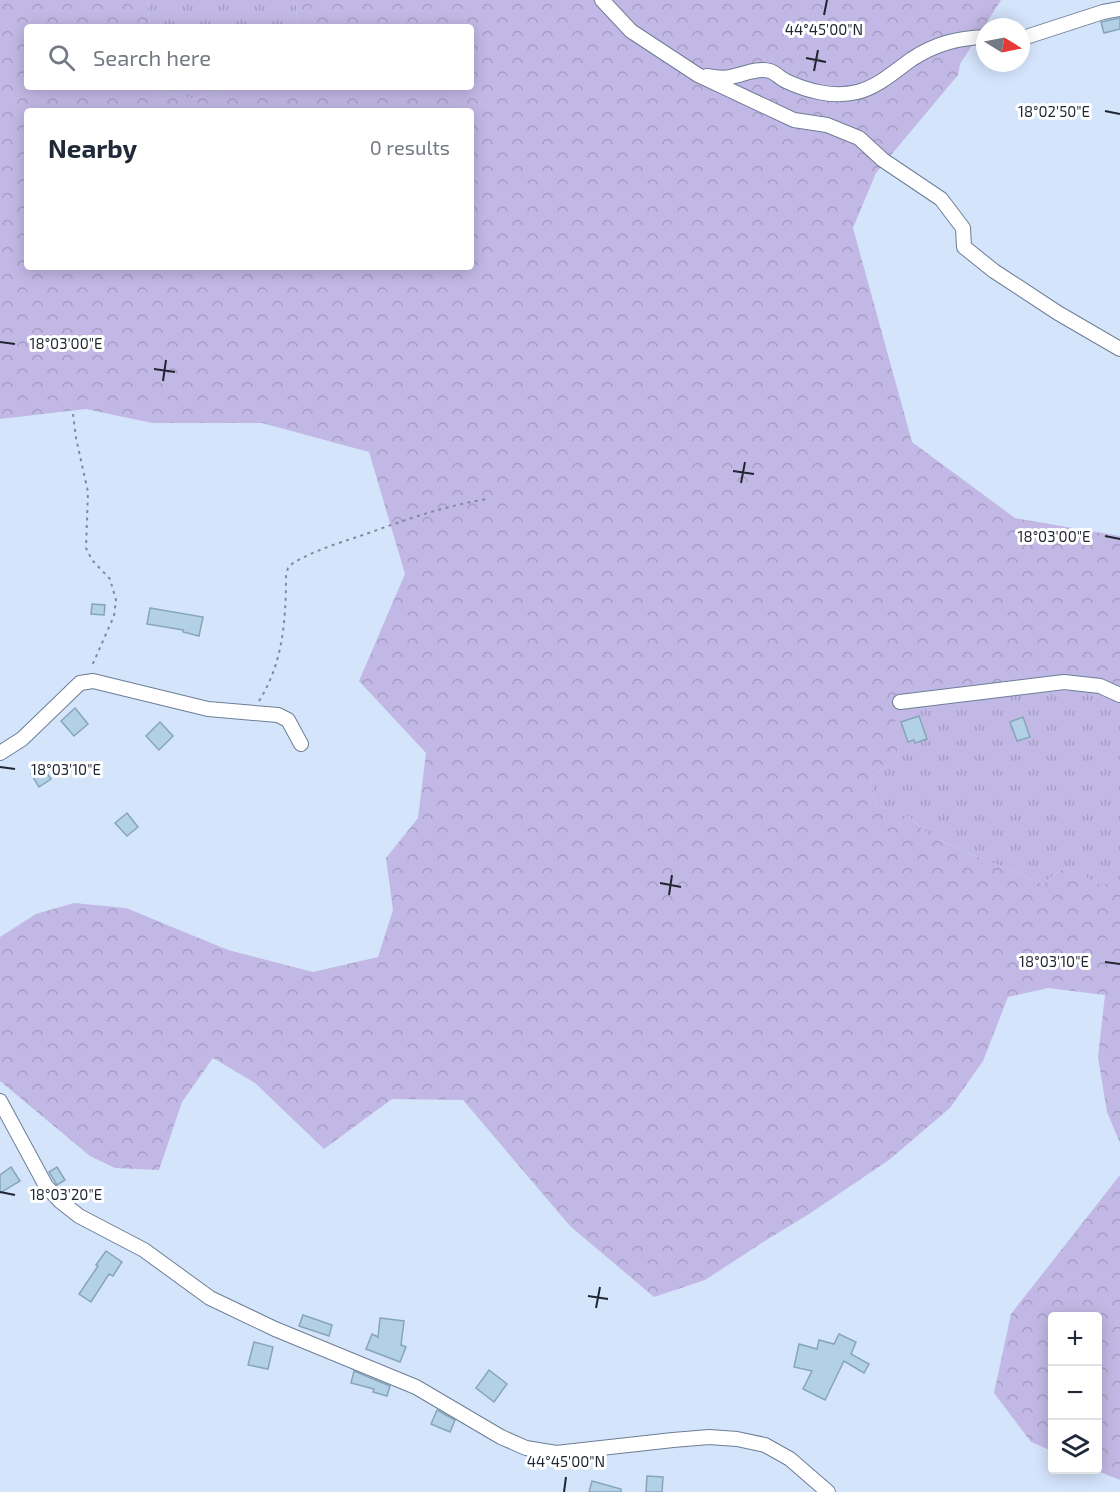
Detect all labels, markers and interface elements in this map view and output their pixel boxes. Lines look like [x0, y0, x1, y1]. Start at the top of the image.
north arrow [976, 18, 1030, 72]
text: 44°45'00"N [785, 20, 863, 38]
search box [24, 24, 474, 90]
icon: search [45, 41, 78, 74]
text: Search here [93, 44, 211, 70]
text: 18°02'50"E [1018, 102, 1090, 120]
text: Nearby [48, 132, 137, 163]
text: 0 results [370, 135, 450, 159]
text: 18°03'00"E [30, 334, 102, 352]
text: 18°03'00"E [1018, 527, 1090, 545]
text: 18°03'10"E [31, 760, 101, 778]
text: 18°03'10"E [1019, 952, 1089, 970]
text: 18°03'20"E [30, 1185, 102, 1203]
map controls [1048, 1312, 1102, 1474]
button: + [1048, 1312, 1102, 1366]
button: − [1048, 1366, 1102, 1420]
button: layers [1048, 1420, 1102, 1474]
text: 44°45'00"N [527, 1452, 605, 1470]

